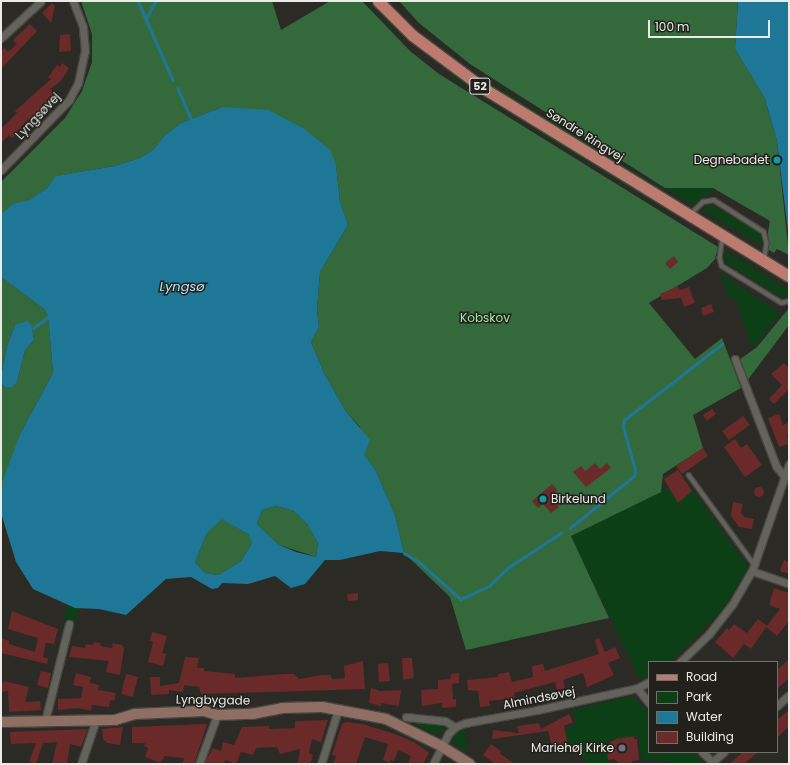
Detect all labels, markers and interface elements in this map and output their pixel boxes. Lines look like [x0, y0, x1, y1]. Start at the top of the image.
scale bar [650, 12, 772, 38]
text: 100 m [655, 18, 689, 35]
road number: 52 [469, 77, 491, 95]
street label: Lyngsøvej [13, 90, 63, 142]
street label: Søndre Ringvej [544, 105, 626, 165]
place label: Degnebadet [694, 153, 769, 167]
marker: Degnebadet [772, 155, 782, 165]
water label: Lyngsø [159, 279, 205, 295]
park label: Kobskov [460, 311, 510, 325]
place label: Birkelund [551, 492, 606, 506]
marker: Birkelund [538, 494, 548, 504]
legend [648, 661, 778, 753]
text: Road [686, 668, 717, 685]
street label: Almindsøvej [502, 684, 576, 712]
text: Park [686, 688, 712, 705]
street label: Lyngbygade [176, 692, 250, 708]
text: Water [686, 708, 722, 725]
text: Building [686, 728, 734, 745]
place label: Mariehøj Kirke [531, 741, 614, 755]
marker: Mariehøj Kirke [617, 743, 627, 753]

